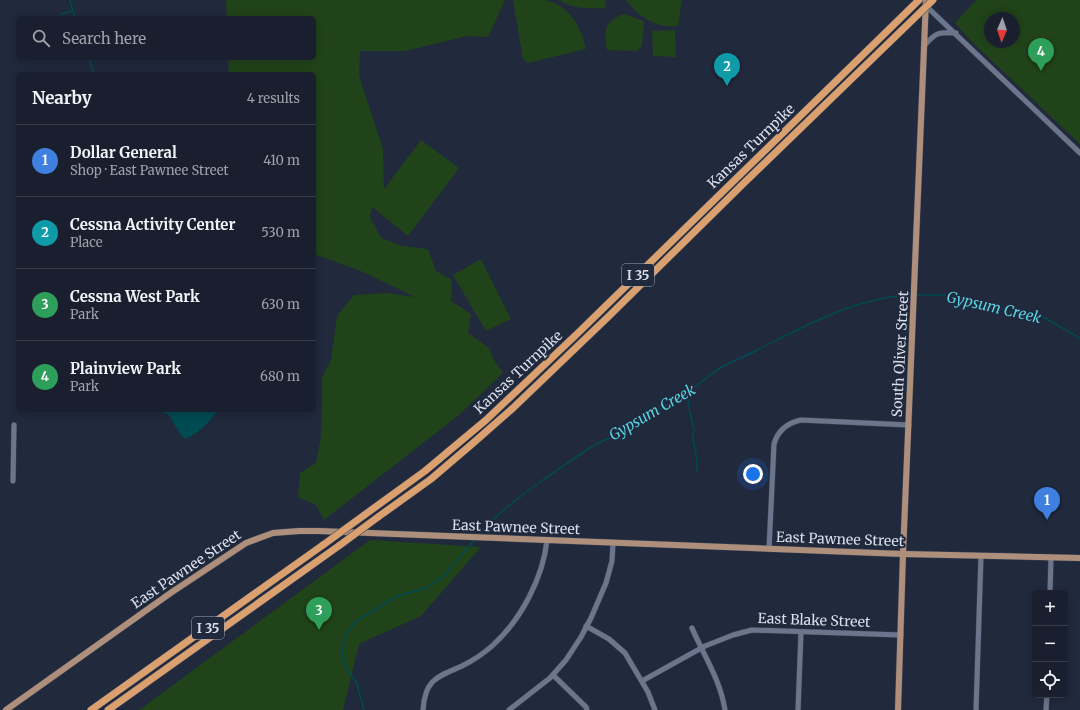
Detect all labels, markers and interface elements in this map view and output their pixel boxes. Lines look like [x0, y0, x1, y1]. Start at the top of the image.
north arrow [984, 12, 1020, 48]
search box [16, 16, 316, 60]
icon: search [30, 27, 52, 49]
text: Search here [62, 29, 146, 48]
pin: 4 [1028, 38, 1054, 71]
pin: 2 [714, 53, 740, 86]
text: Nearby [32, 87, 92, 109]
text: 4 results [247, 90, 300, 107]
street label: Kansas Turnpike [704, 100, 798, 192]
text: Dollar General [70, 143, 177, 162]
text: 1 [42, 152, 48, 169]
text: 410 m [263, 152, 300, 169]
text: Shop · East Pawnee Street [70, 162, 229, 179]
text: Cessna Activity Center [70, 215, 235, 234]
text: 2 [41, 224, 49, 241]
text: 530 m [261, 224, 300, 241]
text: Place [70, 234, 103, 251]
road number: I 35 [622, 264, 654, 286]
text: Cessna West Park [70, 287, 200, 306]
water label: Gypsum Creek [945, 287, 1044, 327]
street label: South Oliver Street [888, 290, 912, 418]
text: 3 [41, 296, 49, 313]
text: 630 m [261, 296, 300, 313]
text: Park [70, 306, 99, 323]
street label: Kansas Turnpike [470, 326, 566, 418]
text: Plainview Park [70, 359, 181, 378]
text: 4 [41, 368, 49, 385]
text: 680 m [260, 368, 300, 385]
text: Park [70, 378, 99, 395]
water label: Gypsum Creek [605, 379, 699, 444]
your location [743, 464, 763, 484]
pin: 1 [1034, 487, 1060, 520]
street label: East Pawnee Street [452, 516, 581, 538]
street label: East Pawnee Street [128, 525, 245, 612]
street label: East Pawnee Street [776, 528, 905, 550]
map controls [1032, 590, 1068, 698]
button: + [1032, 590, 1068, 626]
pin: 3 [306, 597, 332, 630]
street label: East Blake Street [757, 609, 871, 631]
road number: I 35 [192, 617, 224, 639]
button: − [1032, 626, 1068, 662]
button: locate [1032, 662, 1068, 698]

